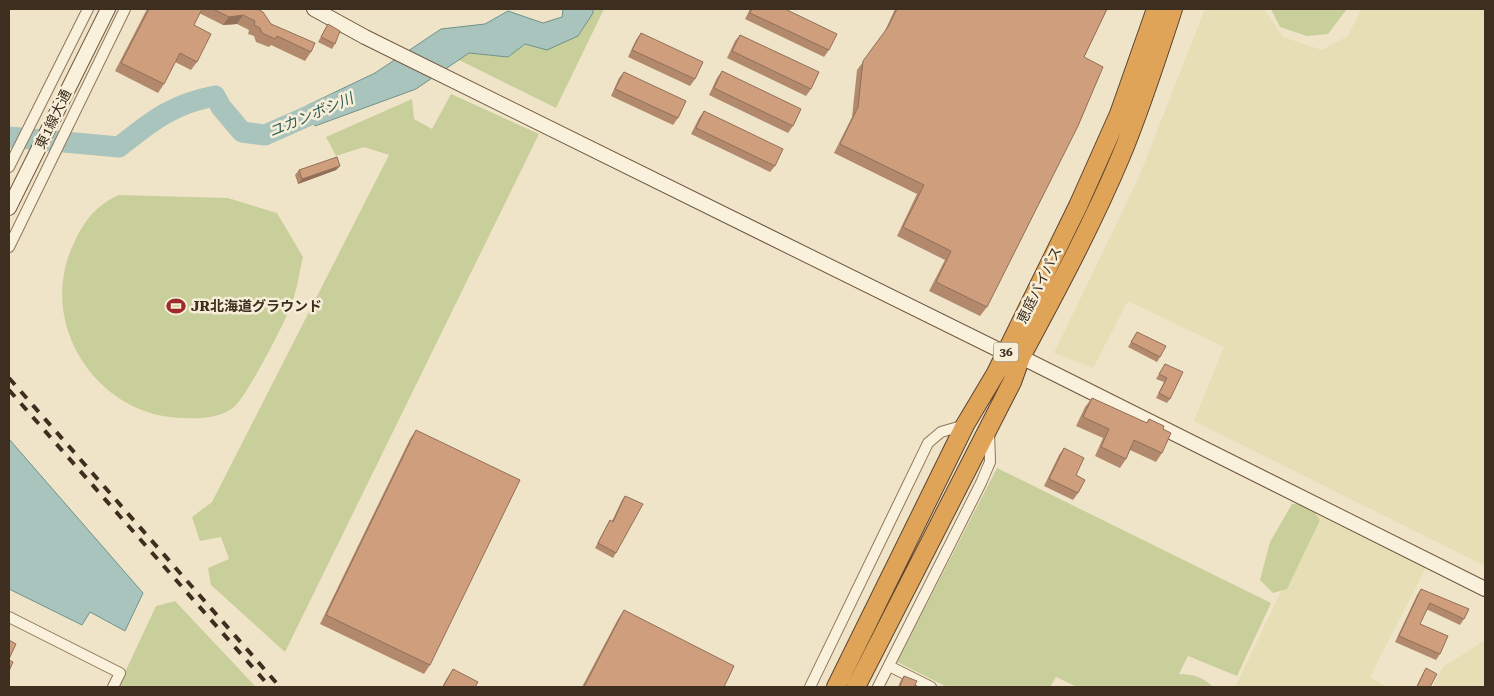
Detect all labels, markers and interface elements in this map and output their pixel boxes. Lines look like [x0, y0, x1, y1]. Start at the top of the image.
street label: 東1線大通 [32, 87, 74, 151]
water label: ユカンボシ川 [266, 88, 358, 141]
street label: 恵庭バイパス [1013, 244, 1065, 326]
sports icon: JR北海道グラウンド [165, 295, 187, 317]
place label: JR北海道グラウンド [191, 298, 322, 314]
road number: 36 [994, 342, 1018, 362]

